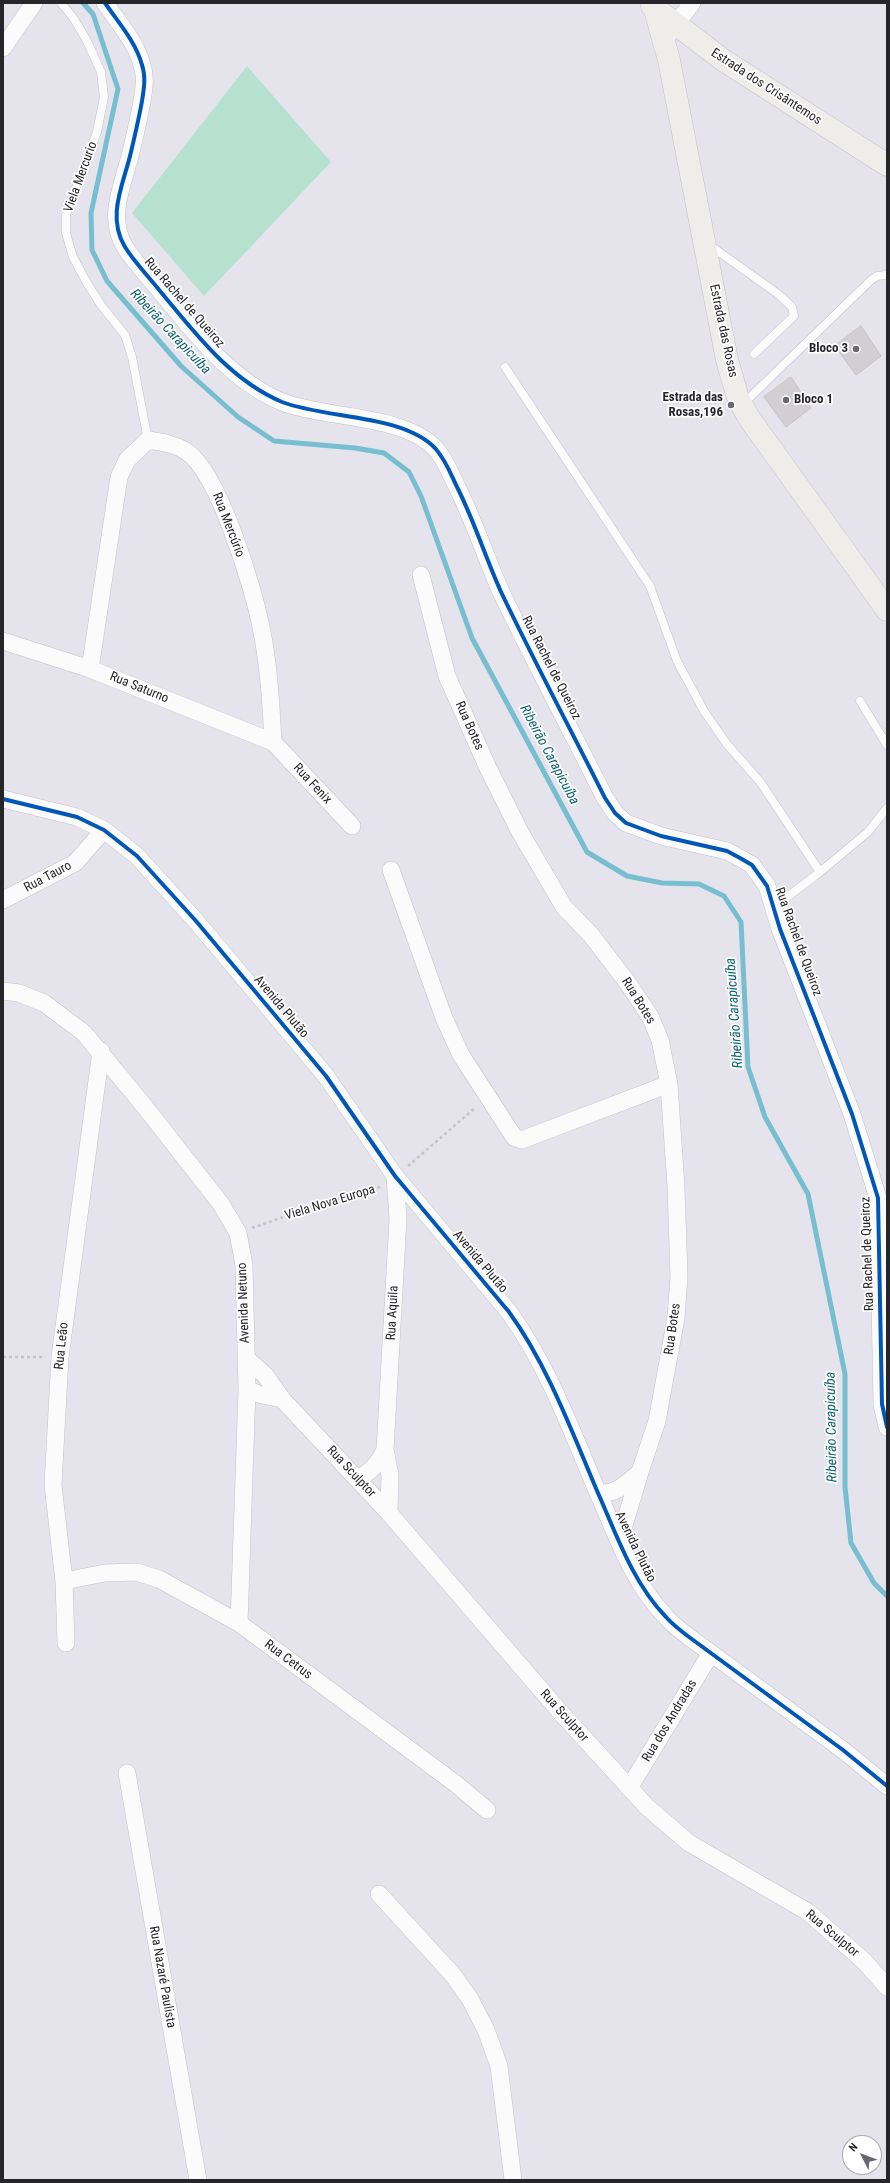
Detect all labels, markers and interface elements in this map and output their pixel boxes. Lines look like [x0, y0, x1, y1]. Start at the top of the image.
street label: Estrada dos Crisântemos [708, 45, 824, 129]
street label: Viela Mercurio [61, 140, 101, 214]
street label: Rua Rachel de Queiroz [141, 255, 227, 351]
street label: Estrada das Rosas [706, 283, 740, 379]
water label: Ribeirão Carapicuíba [126, 286, 214, 378]
place label: Bloco 3 [809, 341, 848, 357]
marker: Bloco 3 [851, 344, 861, 354]
place label: Estrada das Rosas,196 [662, 390, 723, 421]
place label: Bloco 1 [794, 392, 833, 408]
marker: Bloco 1 [781, 395, 791, 405]
marker: Estrada das Rosas,196 [726, 400, 736, 410]
street label: Rua Mercúrio [209, 491, 247, 559]
street label: Rua Rachel de Queiroz [518, 613, 584, 723]
street label: Rua Saturno [107, 669, 171, 707]
street label: Rua Botes [451, 699, 487, 753]
water label: Ribeirão Carapicuíba [516, 702, 582, 808]
street label: Rua Fenix [289, 761, 335, 807]
street label: Rua Tauro [22, 858, 74, 896]
street label: Rua Rachel de Queiroz [771, 886, 825, 998]
water label: Ribeirão Carapicuíba [723, 957, 747, 1069]
street label: Avenida Plutão [250, 973, 312, 1041]
street label: Rua Botes [618, 975, 658, 1027]
street label: Viela Nova Europa [283, 1182, 377, 1224]
street label: Rua Rachel de Queiroz [858, 1196, 878, 1312]
street label: Avenida Plutão [449, 1228, 511, 1296]
street label: Avenida Netuno [235, 1262, 253, 1344]
street label: Rua Aquila [384, 1285, 402, 1341]
street label: Rua Botes [662, 1302, 684, 1356]
street label: Rua Leão [52, 1322, 72, 1370]
water label: Ribeirão Carapicuíba [823, 1372, 841, 1482]
street label: Rua Sculptor [323, 1443, 379, 1501]
street label: Avenida Plutão [611, 1509, 659, 1585]
street label: Rua Cetrus [261, 1637, 315, 1683]
street label: Rua dos Andradas [639, 1677, 701, 1765]
street label: Rua Sculptor [536, 1687, 592, 1745]
street label: Rua Sculptor [802, 1907, 862, 1961]
street label: Rua Nazaré Paulista [145, 1925, 179, 2029]
north arrow [842, 2135, 882, 2175]
text: N [846, 2140, 861, 2154]

